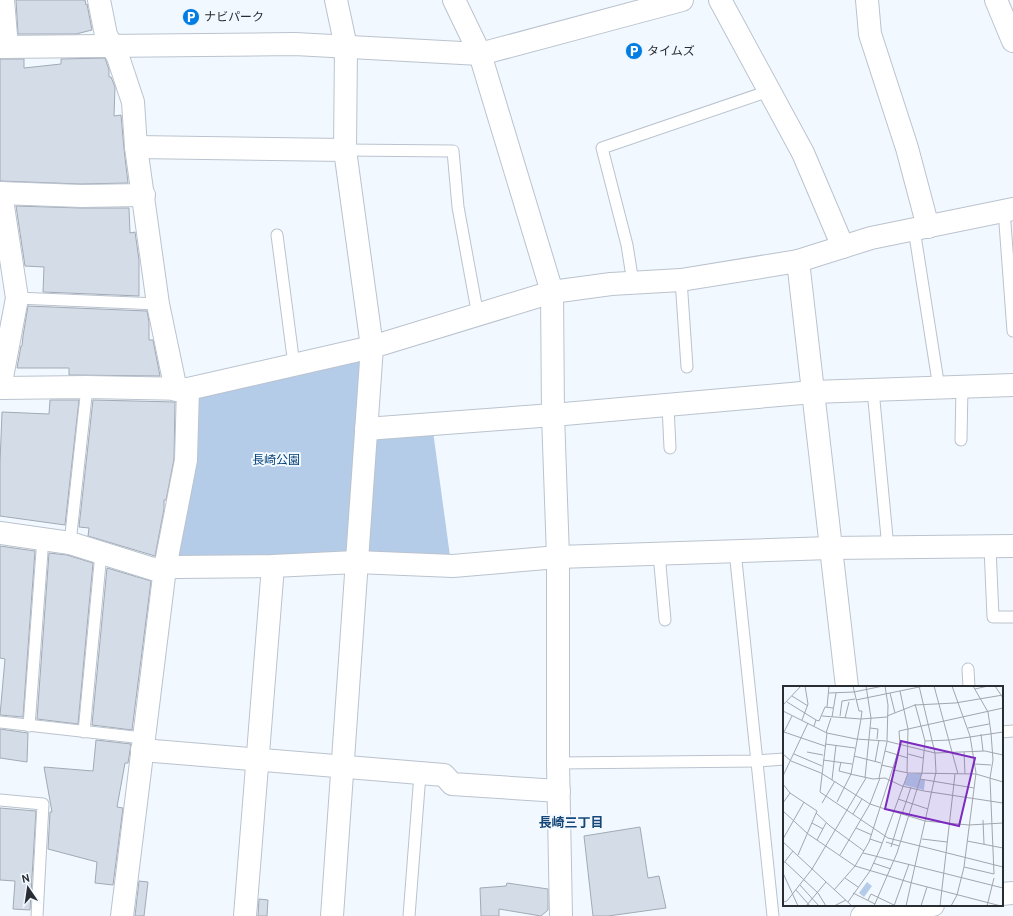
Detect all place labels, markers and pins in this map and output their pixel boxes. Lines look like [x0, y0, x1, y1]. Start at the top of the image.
parking icon: ナビパーク [181, 7, 201, 27]
place label: ナビパーク [204, 9, 264, 24]
parking icon: タイムズ [624, 41, 644, 61]
place label: タイムズ [647, 43, 695, 58]

